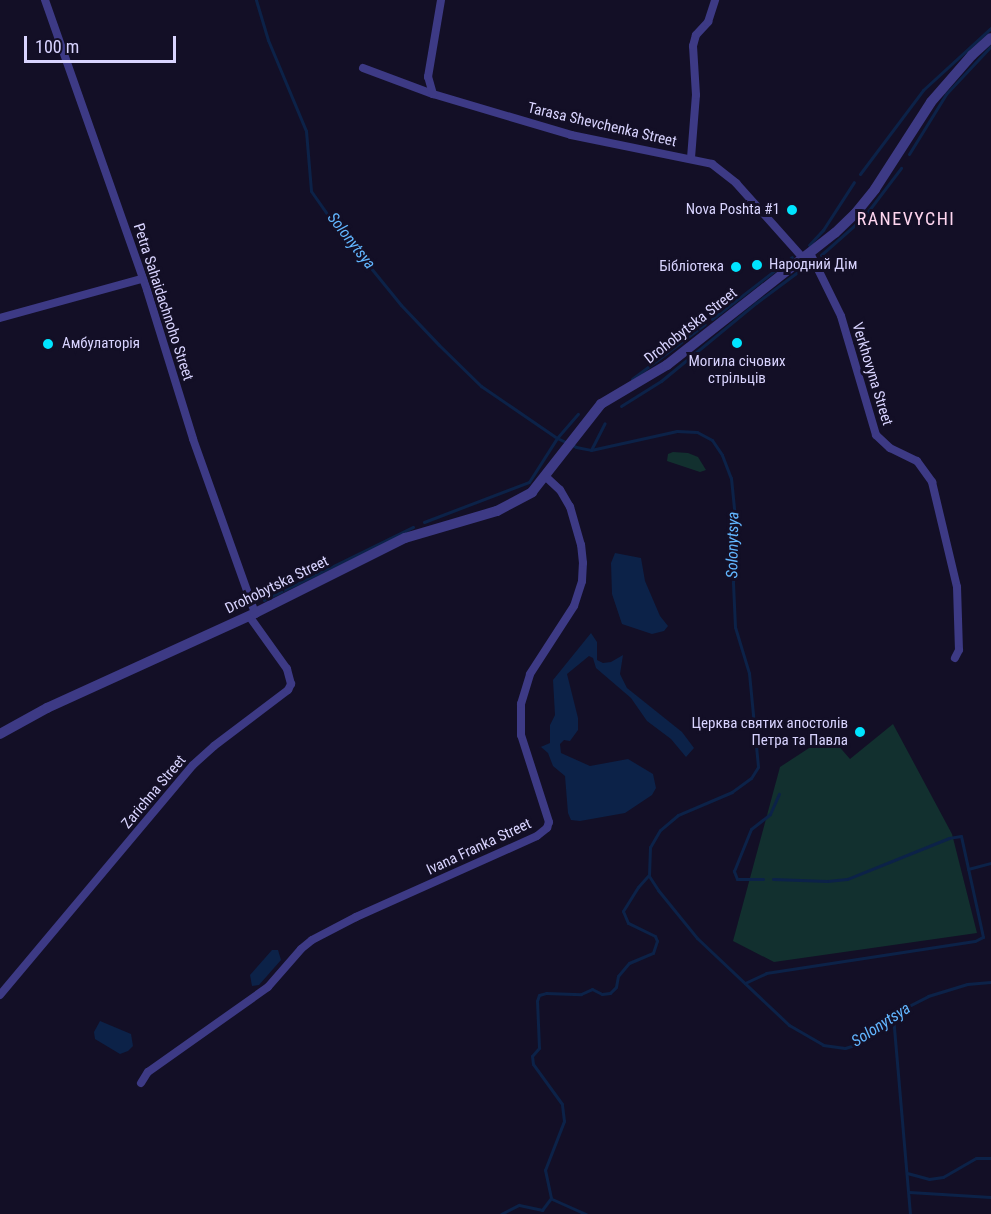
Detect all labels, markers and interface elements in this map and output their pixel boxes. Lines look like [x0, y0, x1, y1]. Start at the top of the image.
scale bar [27, 24, 178, 62]
text: 100 m [35, 36, 79, 57]
street label: Tarasa Shevchenka Street [526, 99, 678, 151]
place label: Nova Poshta #1 [686, 201, 780, 219]
marker: Nova Poshta #1 [785, 203, 799, 217]
district label: RANEVYCHI [857, 208, 955, 230]
water label: Solonytsya [323, 209, 379, 273]
street label: Petra Sahaidachnoho Street [129, 221, 197, 383]
place label: Народний Дім [769, 256, 857, 274]
place label: Бібліотека [659, 258, 724, 276]
marker: Народний Дім [750, 258, 764, 272]
marker: Бібліотека [729, 260, 743, 274]
street label: Drohobytska Street [641, 284, 741, 368]
street label: Verkhovyna Street [848, 320, 896, 428]
marker: Амбулаторія [39, 335, 57, 353]
place label: Амбулаторія [62, 335, 140, 353]
marker: Могила січових стрільців [730, 336, 744, 350]
place label: Могила січових стрільців [688, 352, 786, 387]
water label: Solonytsya [723, 512, 743, 578]
street label: Drohobytska Street [222, 552, 332, 618]
place label: Церква святих апостолів Петра та Павла [691, 714, 848, 749]
marker: Церква святих апостолів Петра та Павла [853, 725, 867, 739]
street label: Zarichna Street [118, 752, 190, 832]
street label: Ivana Franka Street [424, 815, 534, 879]
water label: Solonytsya [848, 999, 914, 1051]

